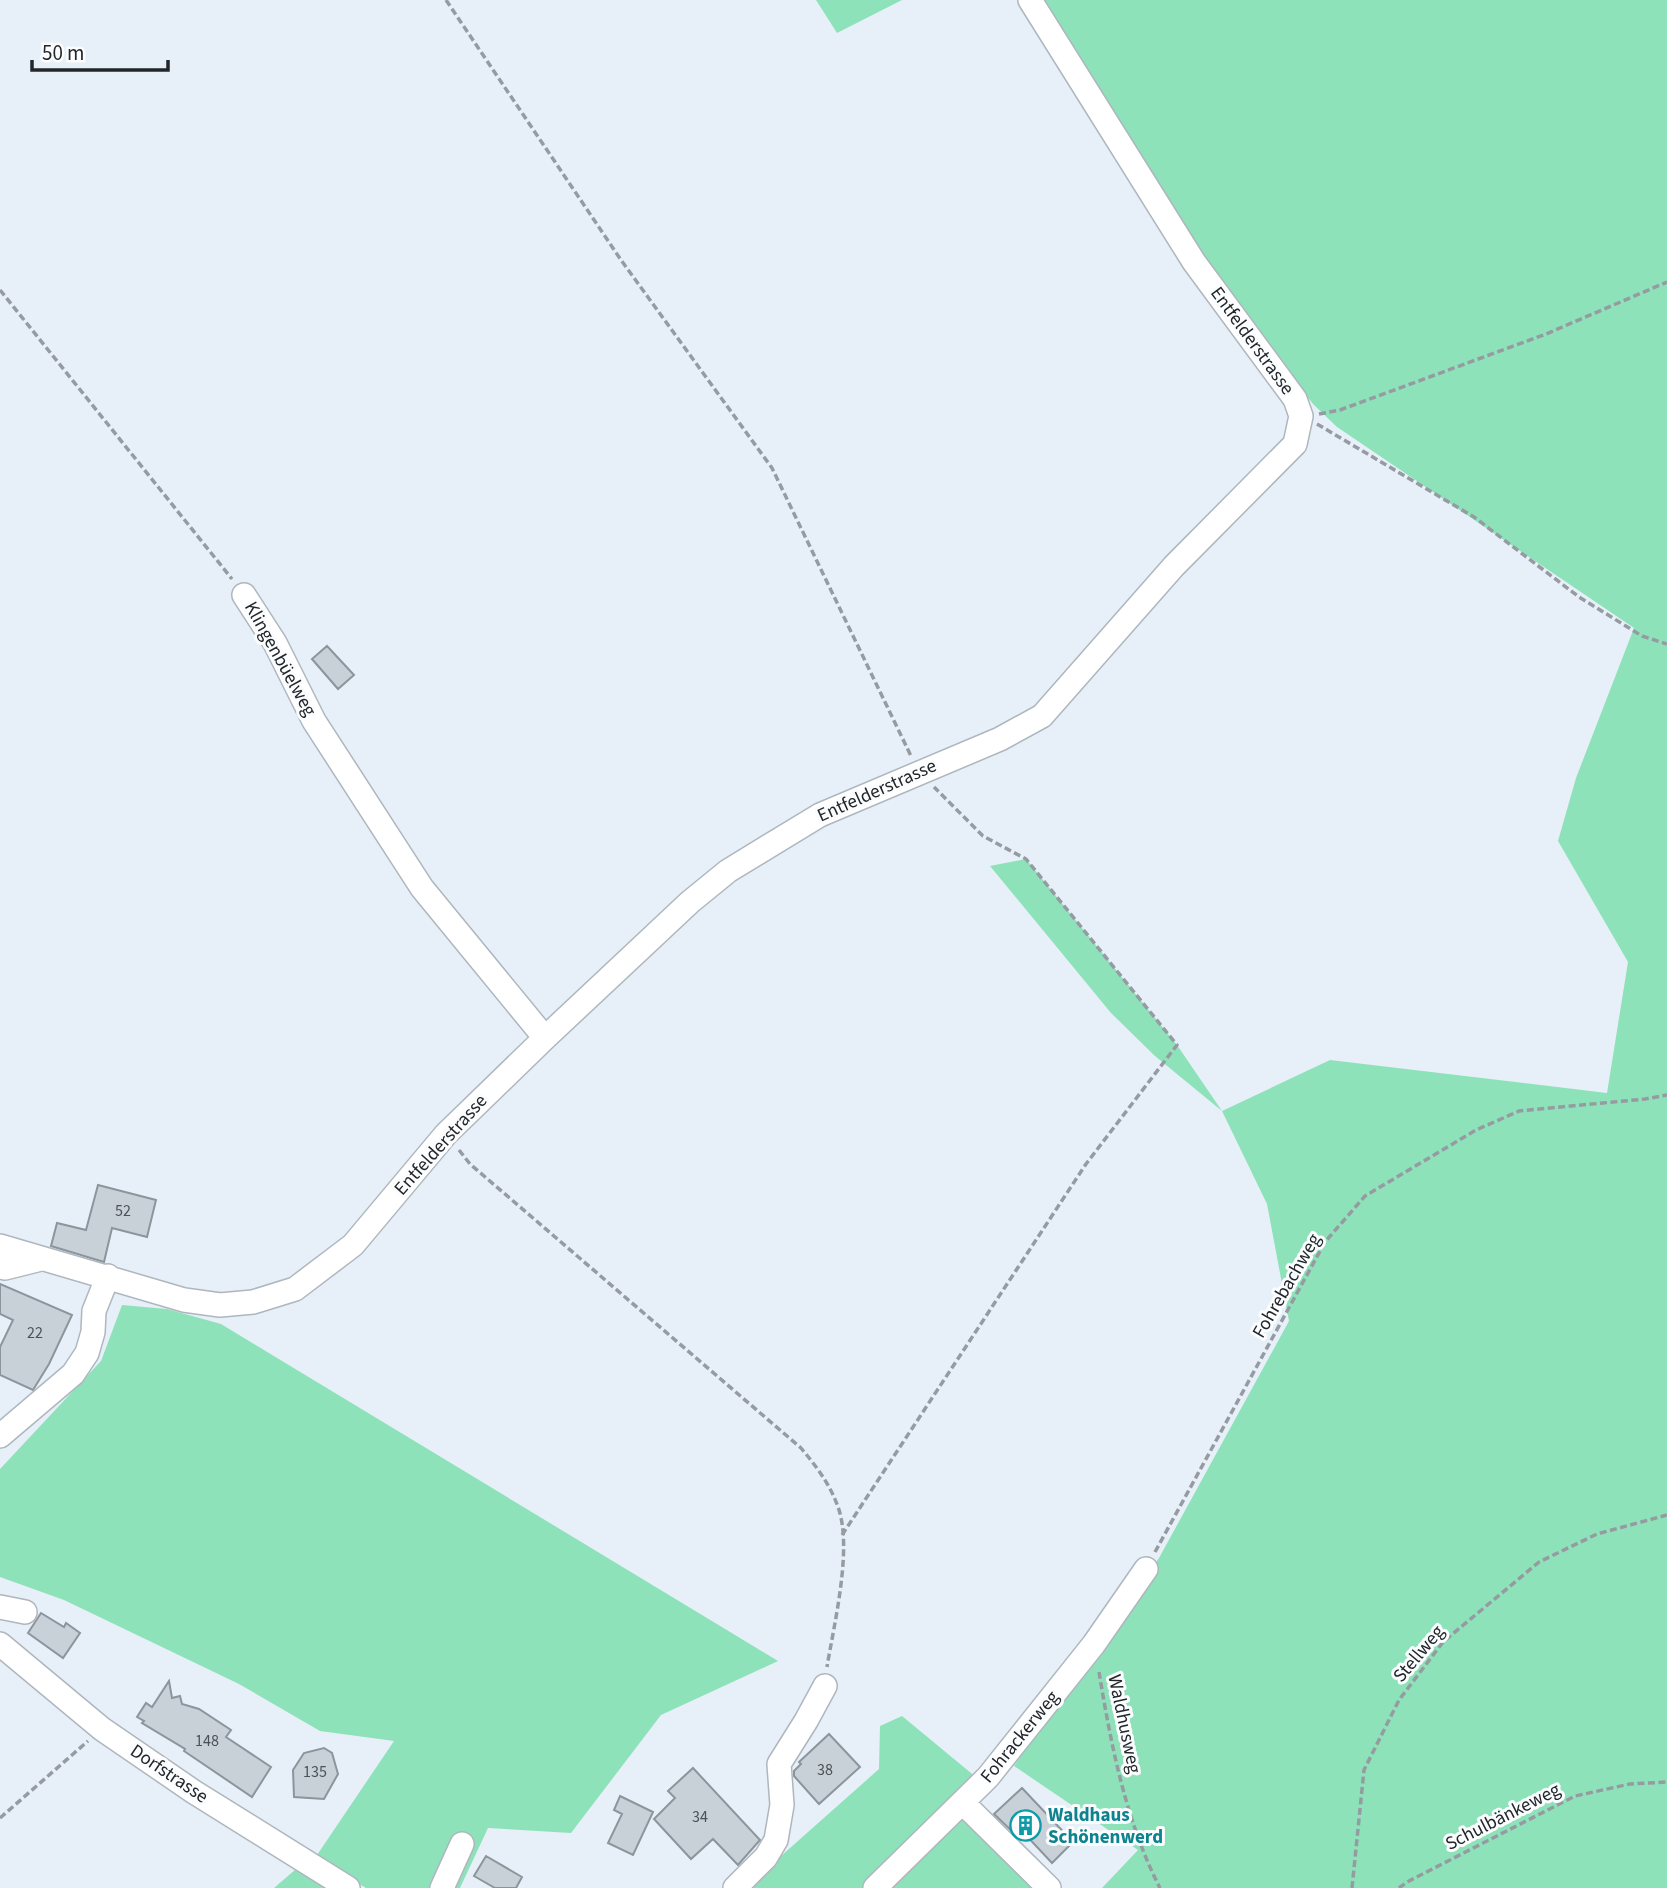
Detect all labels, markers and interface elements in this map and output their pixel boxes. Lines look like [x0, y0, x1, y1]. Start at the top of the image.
scale bar [32, 28, 168, 72]
text: 50 m [42, 38, 84, 68]
street label: Entfelderstrasse [1203, 281, 1301, 401]
street label: Klingenbüelweg [237, 597, 323, 722]
street label: Entfelderstrasse [813, 753, 941, 829]
street label: Entfelderstrasse [388, 1088, 494, 1202]
house number: 52 [115, 1200, 131, 1222]
street label: Fohrebachweg [1246, 1228, 1328, 1343]
house number: 22 [27, 1322, 43, 1344]
street label: Stellweg [1387, 1619, 1451, 1688]
street label: Waldhusweg [1100, 1672, 1148, 1776]
street label: Fohrackerweg [974, 1685, 1066, 1789]
house number: 148 [195, 1730, 219, 1752]
street label: Dorfstrasse [125, 1738, 213, 1810]
house number: 38 [817, 1759, 833, 1781]
house number: 135 [303, 1761, 327, 1783]
street label: Schulbänkeweg [1441, 1776, 1565, 1858]
place label: Waldhaus Schönenwerd [1048, 1802, 1163, 1851]
house number: 34 [692, 1806, 708, 1828]
building icon: Waldhaus Schönenwerd [1008, 1809, 1042, 1843]

